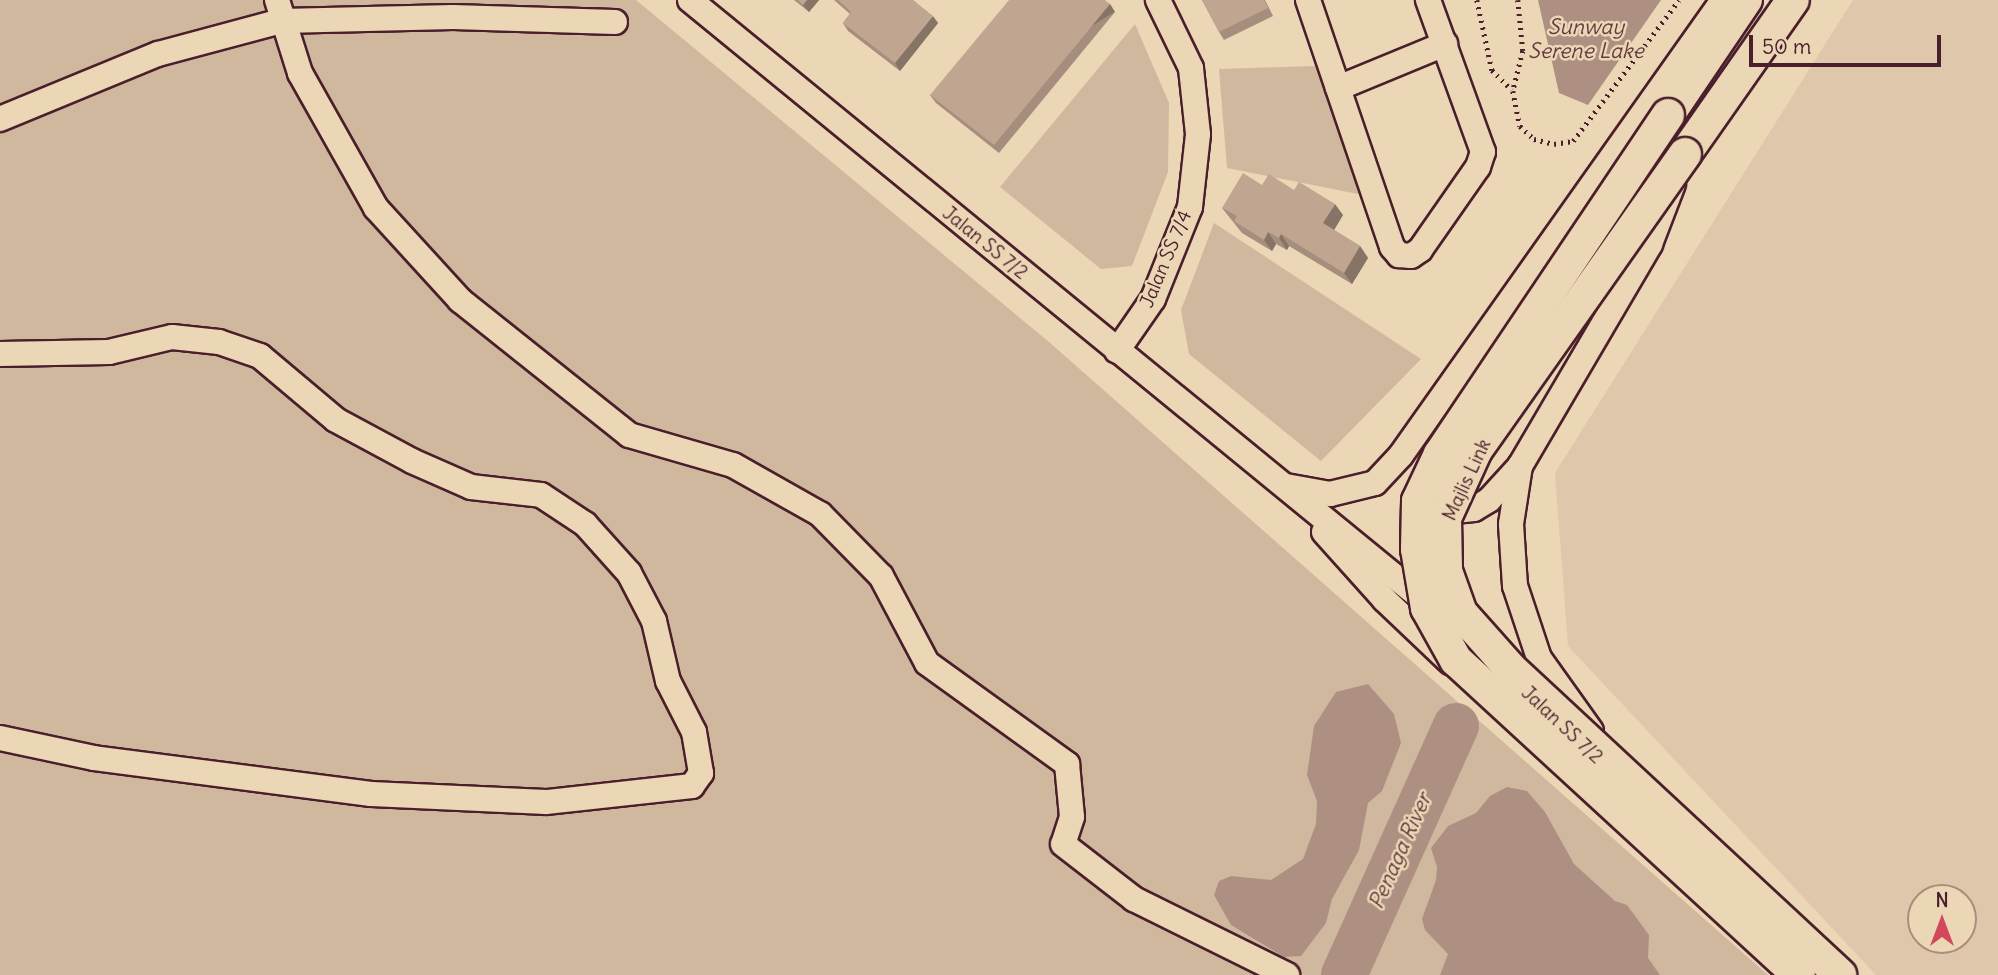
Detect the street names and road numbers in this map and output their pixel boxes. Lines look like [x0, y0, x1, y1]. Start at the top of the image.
street label: Jalan SS 7/2 [938, 202, 1032, 284]
street label: Jalan SS 7/4 [1135, 207, 1197, 311]
street label: Majlis Link [1438, 436, 1496, 524]
street label: Jalan SS 7/2 [1517, 682, 1607, 768]

